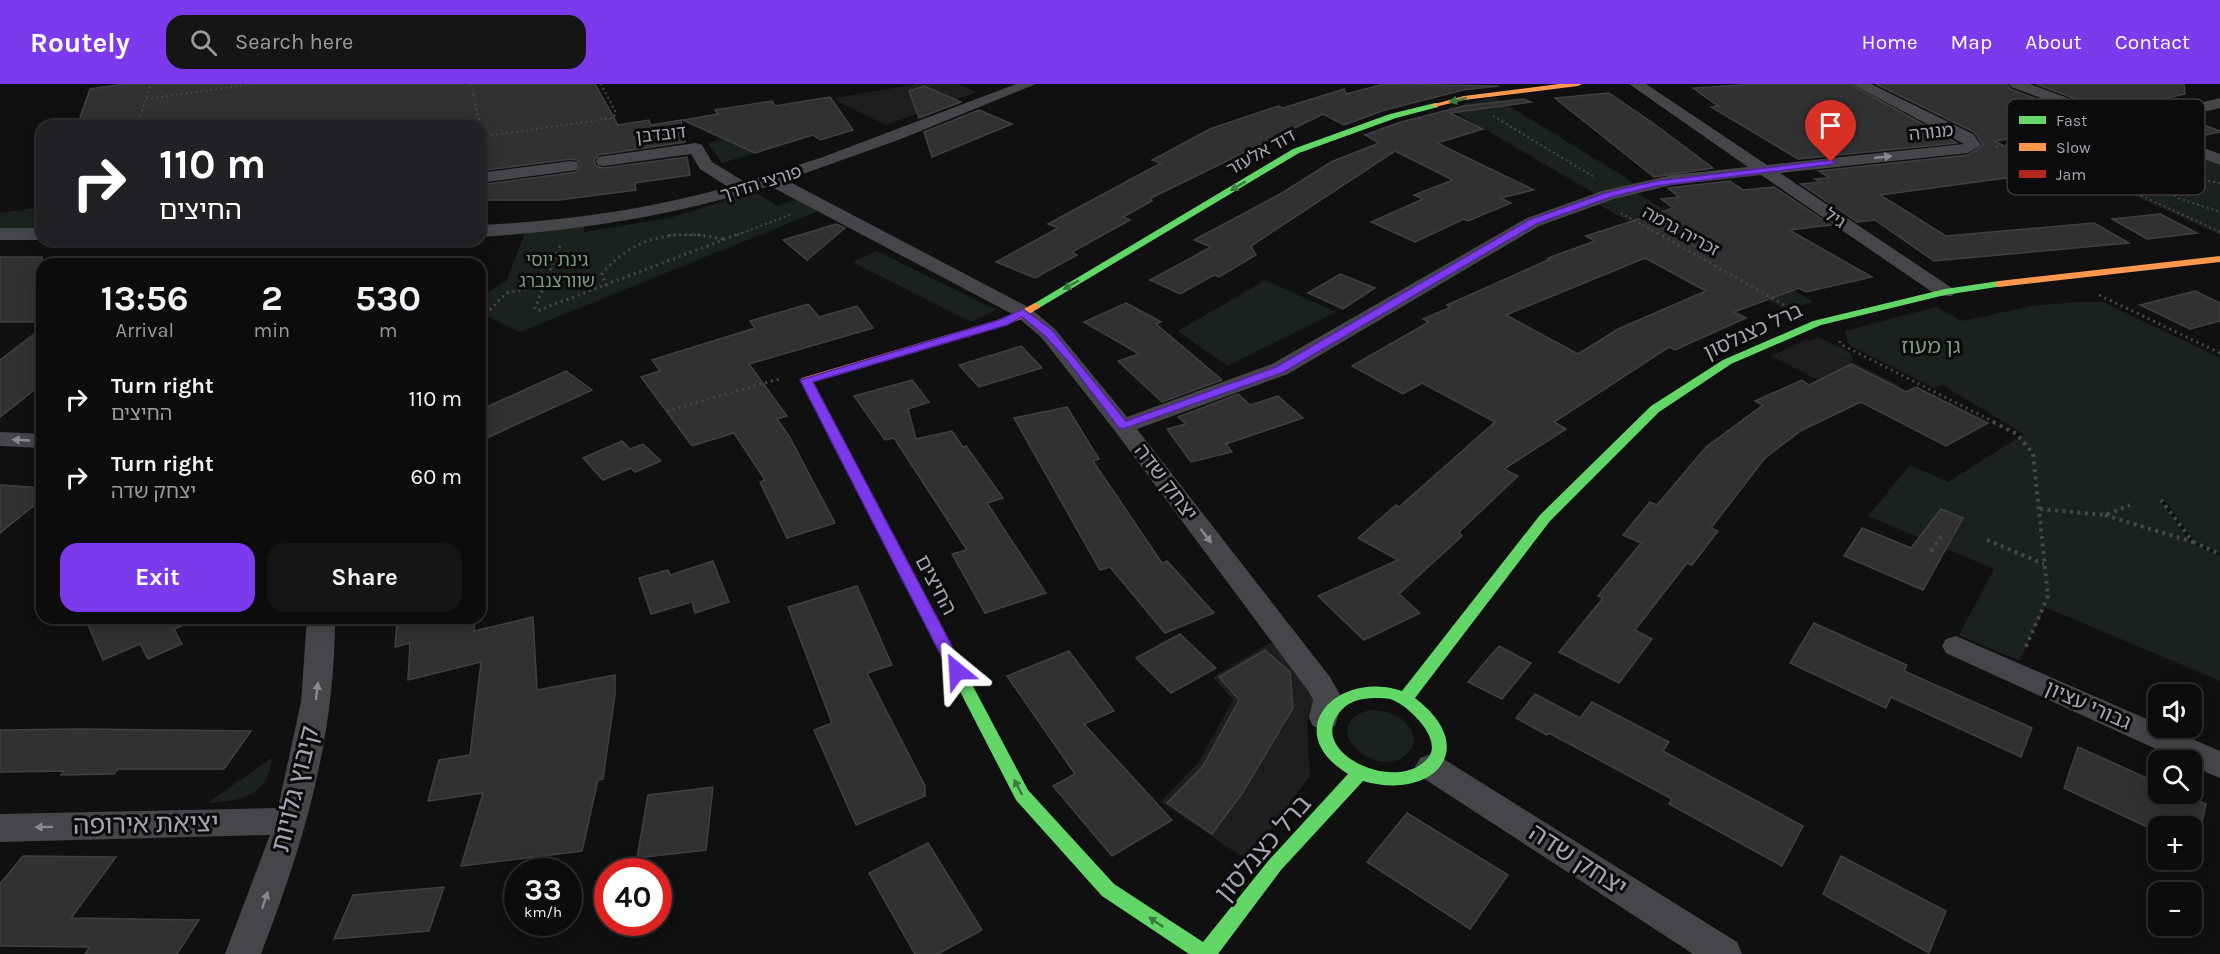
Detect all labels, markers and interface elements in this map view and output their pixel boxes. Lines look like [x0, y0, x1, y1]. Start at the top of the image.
search box [166, 15, 586, 69]
text: Routely [30, 26, 130, 59]
icon: search [187, 26, 220, 59]
text: Search here [235, 29, 353, 55]
text: Home [1862, 30, 1918, 54]
text: Map [1951, 30, 1992, 54]
text: About [2025, 30, 2082, 54]
text: Contact [2115, 30, 2190, 54]
one-way arrow [1449, 95, 1467, 105]
legend [2007, 99, 2205, 195]
pin [1805, 100, 1856, 162]
icon: arrive [1814, 109, 1847, 142]
text: Fast [2056, 111, 2087, 130]
street label: מנורה [1908, 119, 1954, 145]
street label: דובדבן [635, 120, 687, 148]
street label: דוד אלעזר [1222, 124, 1300, 180]
text: Slow [2056, 138, 2091, 157]
text: 110 m [159, 139, 266, 189]
icon: right [60, 144, 138, 222]
one-way arrow [1873, 152, 1892, 162]
street label: פורצי הדרך [718, 160, 804, 206]
text: Jam [2056, 165, 2086, 184]
one-way arrow [1230, 180, 1246, 191]
text: החיצים [159, 194, 242, 226]
street label: זכריה גרמה [1639, 201, 1723, 261]
street label: גיל [1820, 203, 1850, 233]
park label: גינת יוסי שוורצנברג [519, 249, 595, 292]
text: 13:56 [101, 277, 189, 319]
text: 2 [261, 277, 283, 319]
text: 530 [355, 277, 421, 319]
one-way arrow [1062, 279, 1079, 289]
street label: ברל כצנלסון [1700, 298, 1806, 364]
text: Arrival [115, 319, 174, 342]
text: min [253, 319, 290, 342]
text: m [379, 319, 397, 342]
park label: גן מעוז [1901, 334, 1961, 358]
text: Turn right [111, 373, 214, 399]
icon: right [60, 383, 93, 416]
text: 110 m [409, 386, 462, 412]
text: החיצים [111, 402, 172, 425]
one-way arrow [11, 436, 30, 445]
street label: יצחק שדה [1130, 439, 1202, 525]
text: Turn right [111, 451, 214, 477]
icon: right [60, 461, 93, 494]
text: 60 m [411, 464, 462, 490]
text: יצחק שדה [111, 480, 196, 503]
one-way arrow [1199, 528, 1211, 543]
button: Exit [60, 543, 255, 612]
button: Share [267, 543, 462, 612]
street label: החיצים [910, 551, 962, 619]
position arrow [925, 639, 989, 703]
street label: גבורי עציון [2041, 675, 2135, 735]
one-way arrow [313, 681, 322, 700]
map controls [2148, 684, 2202, 936]
button: sound [2148, 684, 2202, 738]
street label: קיבוץ גלויות [264, 723, 326, 855]
button: search [2148, 750, 2202, 804]
one-way arrow [1013, 778, 1023, 795]
street label: ברל כצנלסון [1208, 788, 1318, 908]
street label: יציאת אירופה [73, 807, 219, 841]
button: + [2148, 816, 2202, 870]
street label: יצחק שדה [1523, 817, 1633, 903]
one-way arrow [35, 822, 54, 832]
speed limit sign: 40 [594, 858, 672, 936]
text: 33 [524, 872, 562, 908]
button: − [2148, 882, 2202, 936]
one-way arrow [261, 891, 271, 909]
text: km/h [524, 903, 562, 921]
one-way arrow [1148, 916, 1164, 927]

